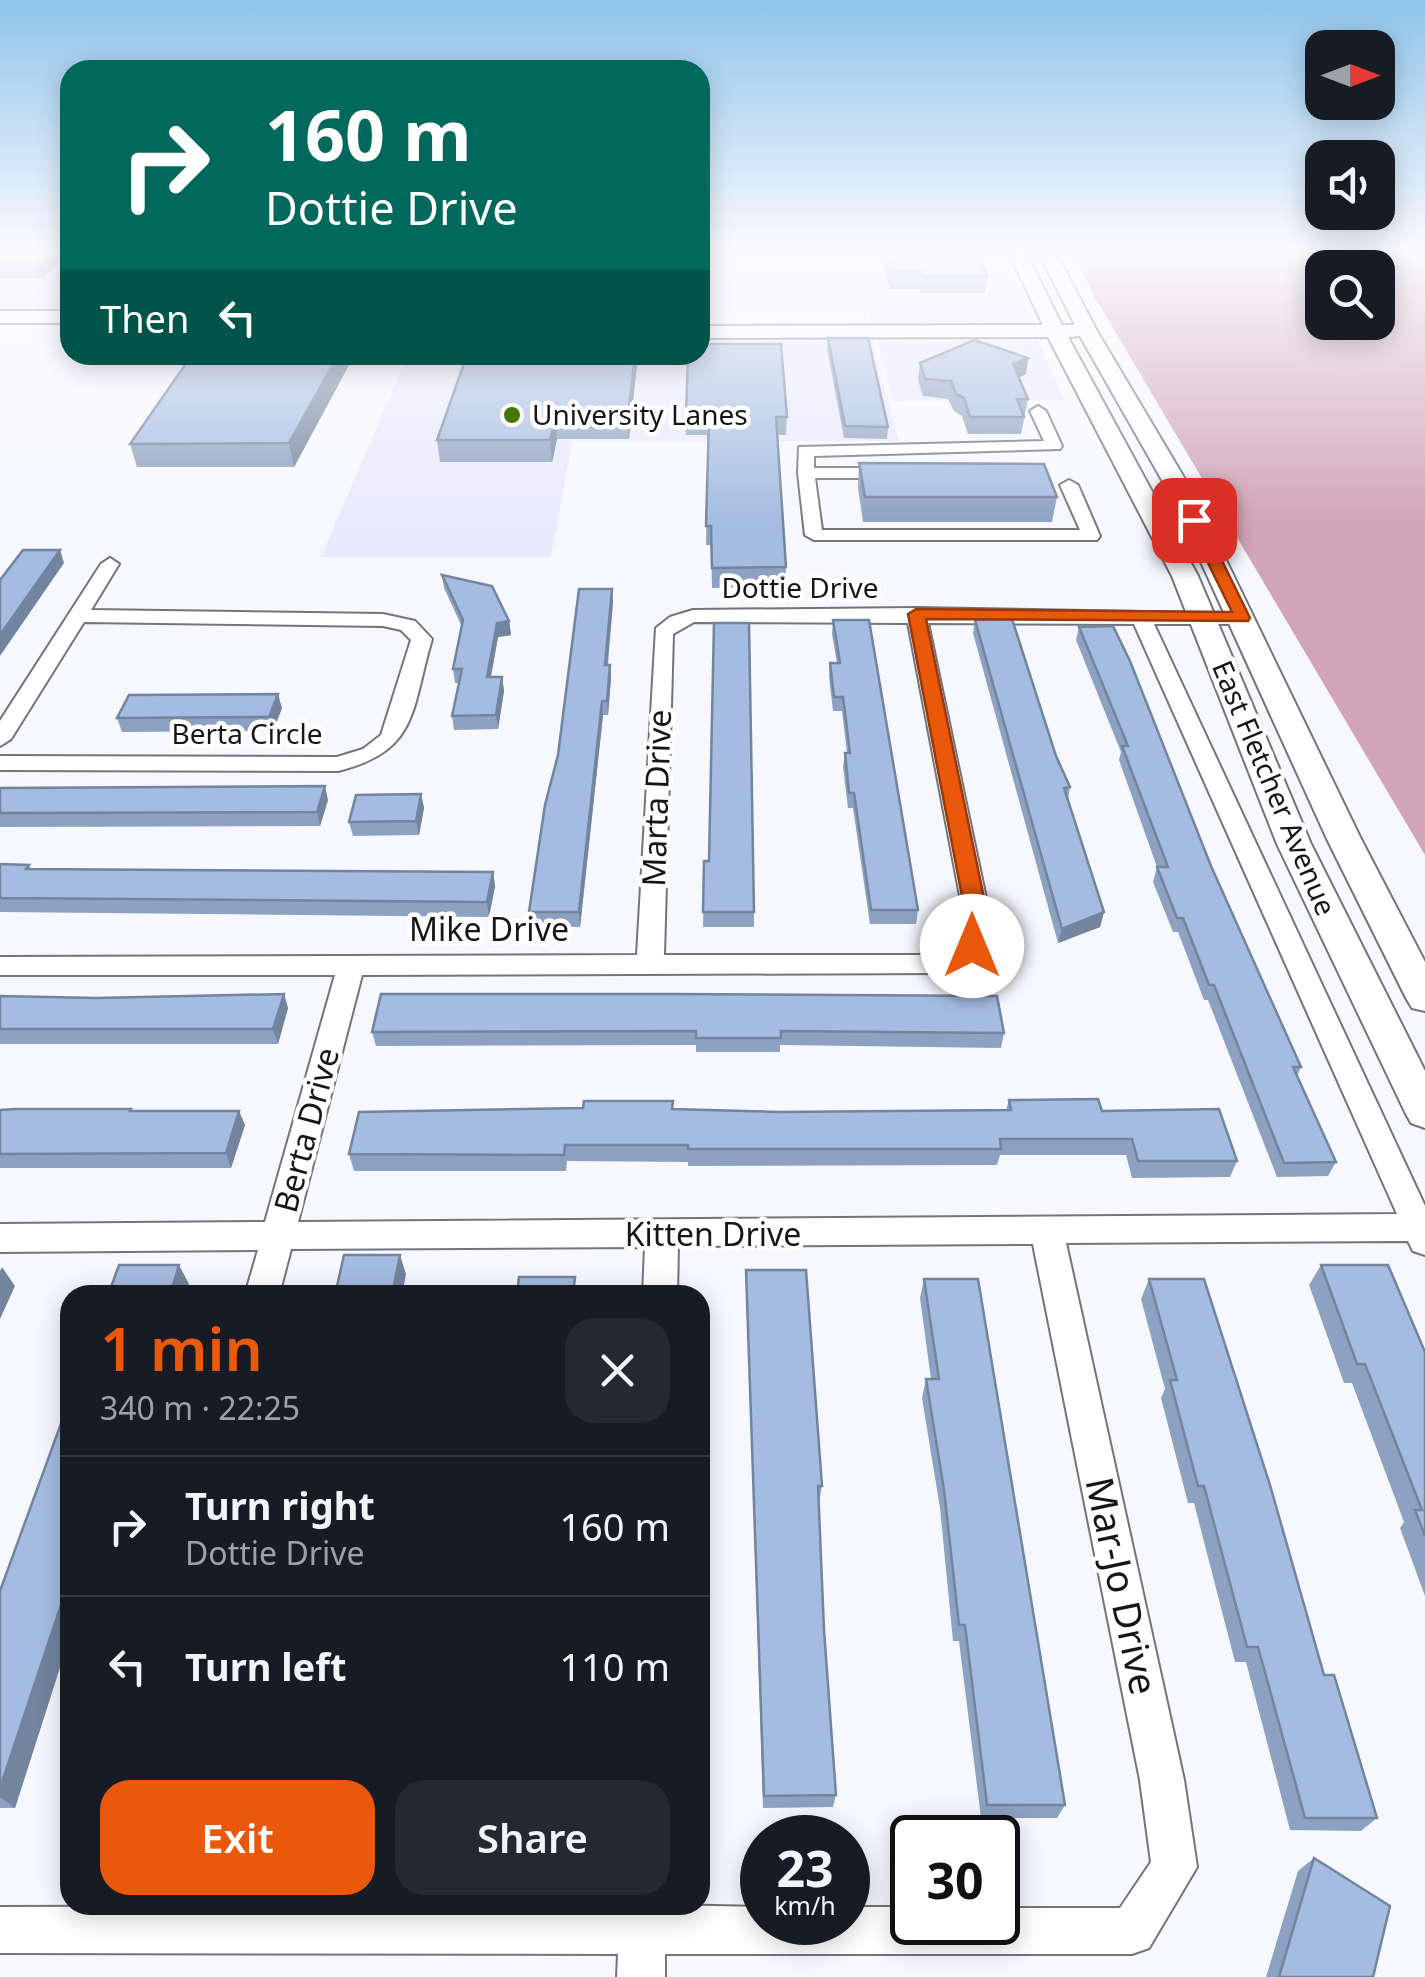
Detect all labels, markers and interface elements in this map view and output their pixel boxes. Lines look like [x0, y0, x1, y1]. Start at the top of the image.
north arrow [1305, 30, 1395, 120]
map controls [1305, 30, 1395, 340]
text: 160 m [265, 86, 472, 182]
icon: right [100, 100, 230, 230]
button: sound [1305, 140, 1395, 230]
text: Dottie Drive [265, 177, 518, 238]
button: search [1305, 250, 1395, 340]
icon: left [210, 290, 265, 345]
text: Then [100, 292, 190, 344]
place label: University Lanes [532, 395, 748, 433]
marker: University Lanes [501, 404, 523, 426]
pin [1152, 478, 1237, 563]
icon: arrive [1167, 493, 1222, 548]
street label: Dottie Drive [721, 568, 879, 606]
street label: East Fletcher Avenue [1204, 654, 1346, 921]
street label: Marta Drive [631, 709, 680, 887]
street label: Berta Circle [171, 714, 323, 752]
position arrow [920, 894, 1024, 998]
street label: Mike Drive [409, 907, 569, 950]
street label: Berta Drive [263, 1042, 348, 1217]
street label: Kitten Drive [625, 1212, 801, 1255]
text: 1 min [100, 1307, 263, 1389]
button: close [565, 1318, 670, 1423]
text: 340 m · 22:25 [100, 1386, 300, 1429]
street label: Mar-Jo Drive [1075, 1472, 1171, 1699]
text: Turn right [185, 1479, 375, 1531]
icon: right [100, 1499, 155, 1554]
text: 160 m [559, 1500, 670, 1552]
text: Dottie Drive [185, 1531, 365, 1574]
icon: left [100, 1639, 155, 1694]
text: Turn left [185, 1640, 347, 1692]
text: 110 m [559, 1640, 670, 1692]
button: Exit [100, 1780, 375, 1895]
button: Share [395, 1780, 670, 1895]
speed limit sign: 30 [890, 1815, 1020, 1945]
text: 23 [776, 1834, 834, 1902]
text: km/h [774, 1888, 836, 1922]

